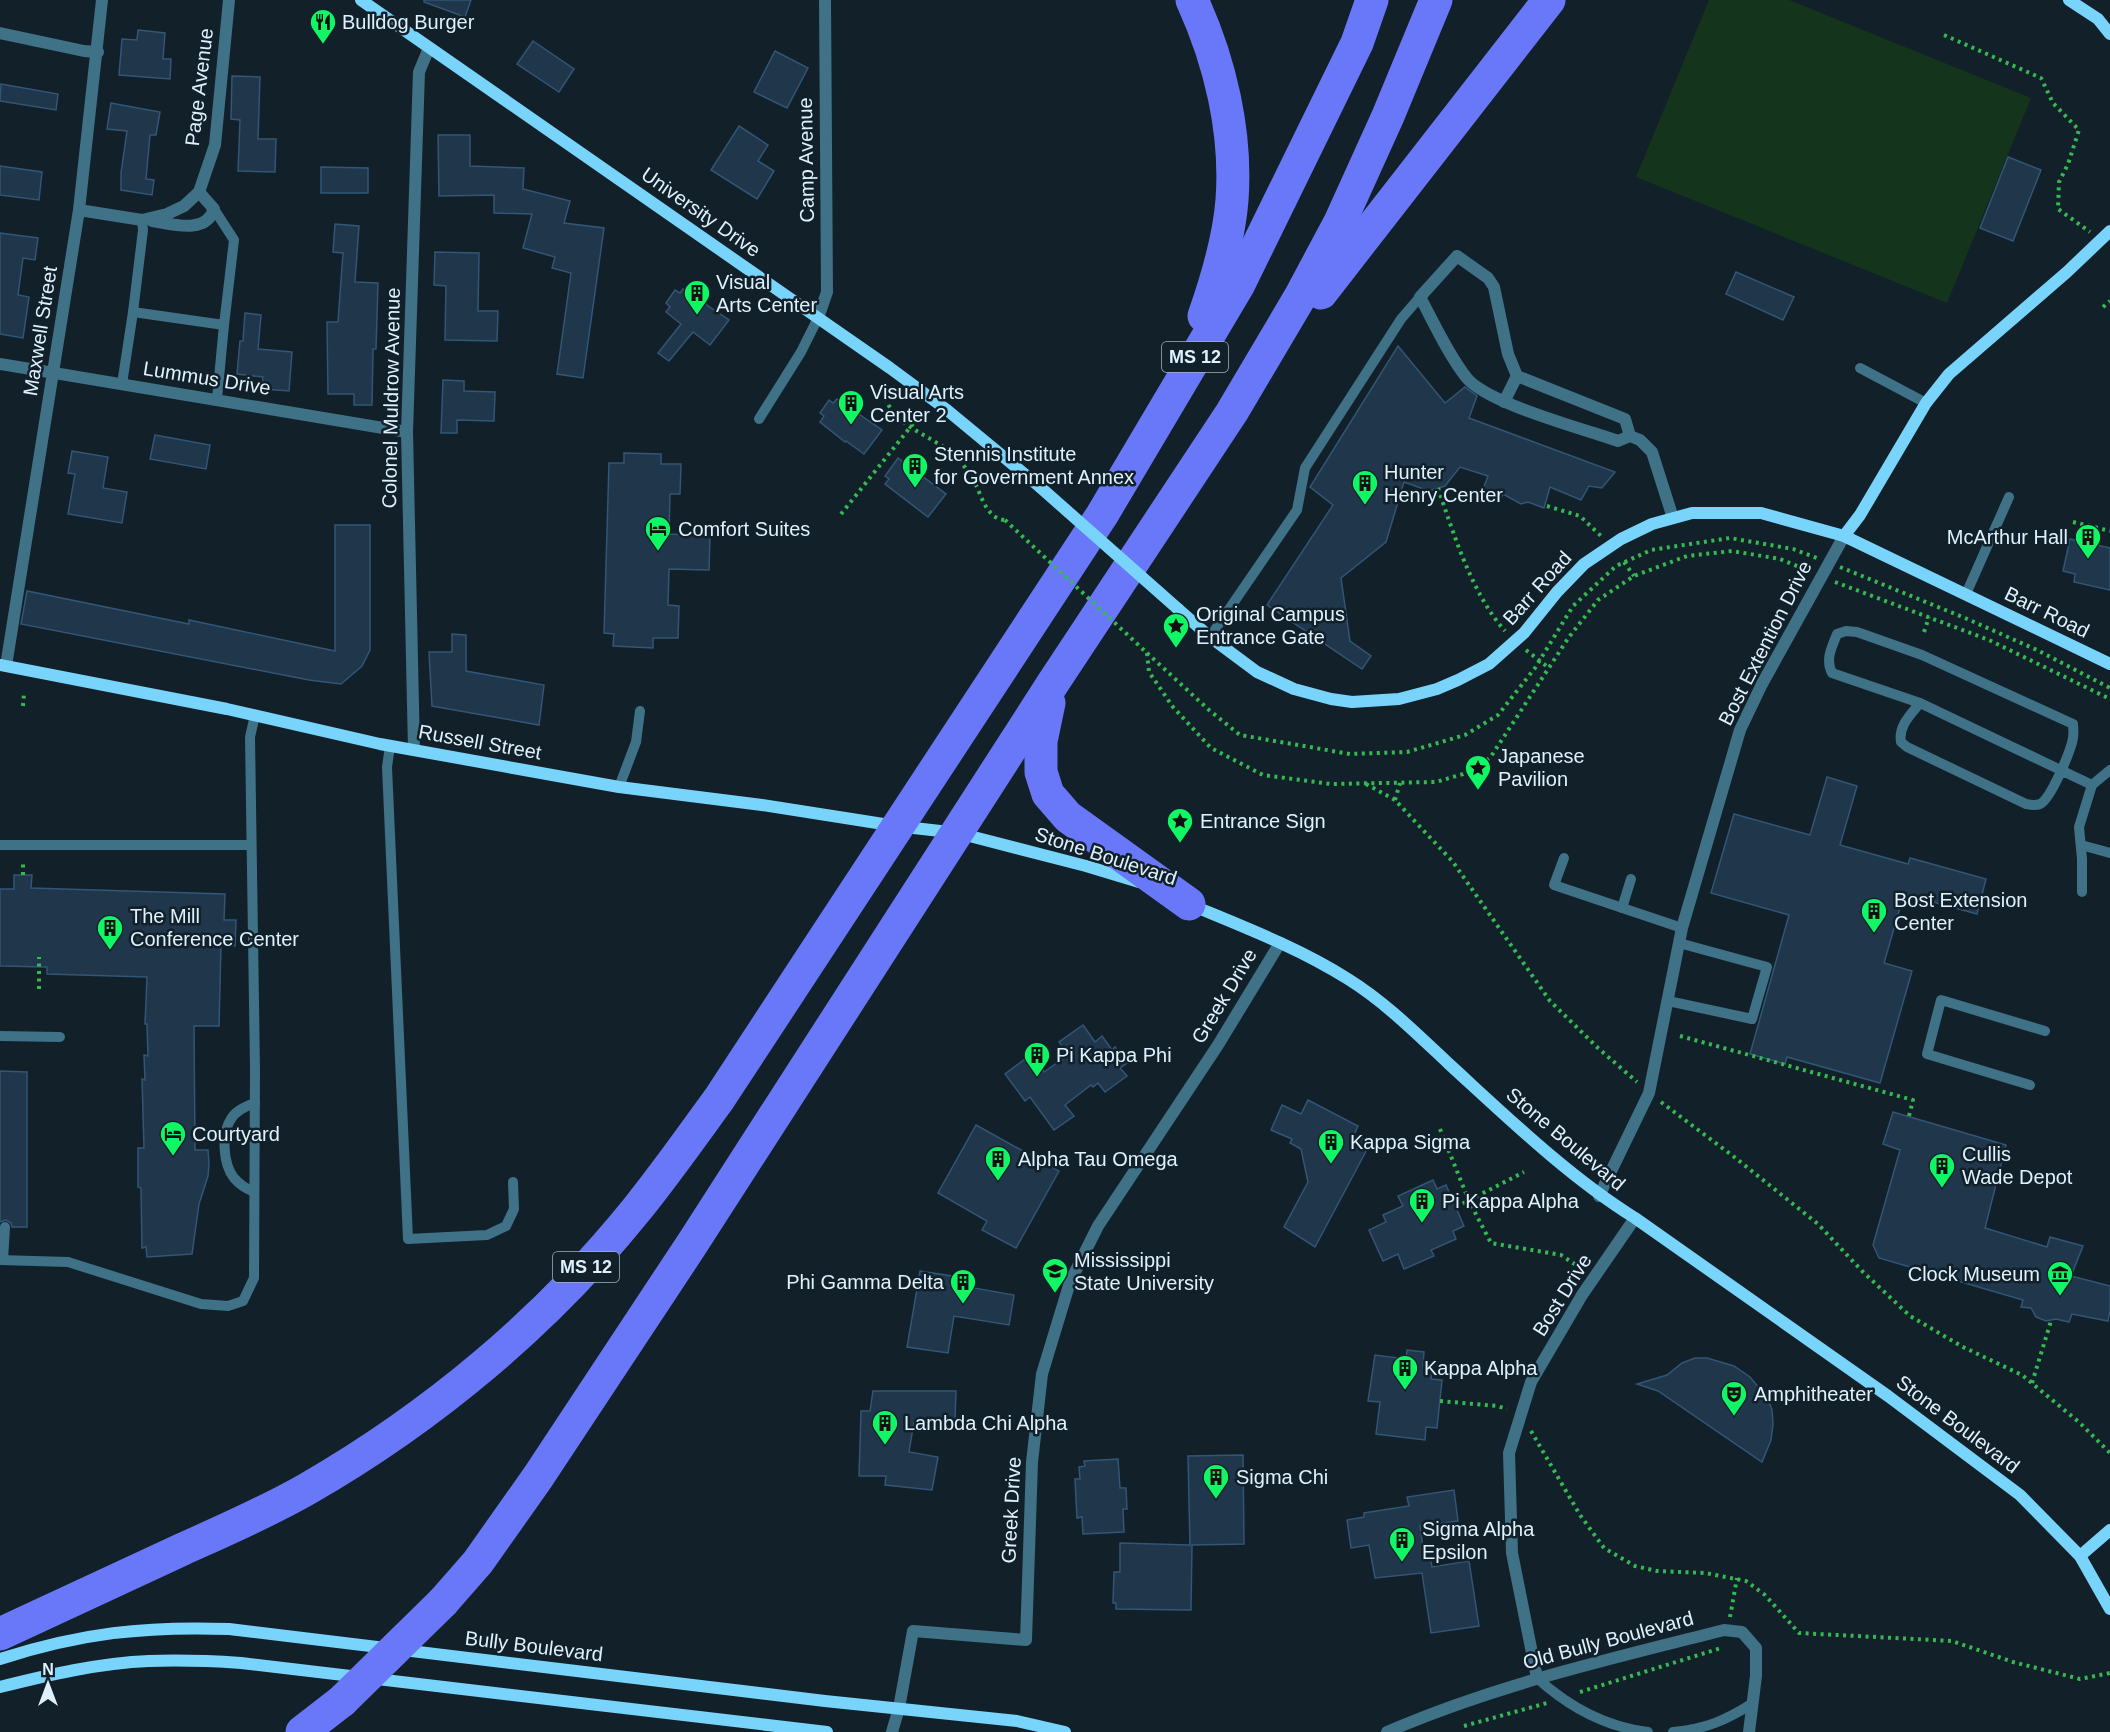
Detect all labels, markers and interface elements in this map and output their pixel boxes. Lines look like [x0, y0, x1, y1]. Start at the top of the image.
restaurant icon: Bulldog Burger [308, 7, 338, 45]
place label: Bulldog Burger [342, 11, 475, 33]
street label: Page Avenue [181, 27, 217, 147]
street label: Camp Avenue [794, 97, 818, 223]
street label: University Drive [637, 163, 765, 261]
street label: Maxwell Street [19, 264, 61, 397]
place label: Visual Arts Center [716, 271, 817, 316]
building icon: Visual Arts Center [682, 278, 712, 316]
street label: Colonel Muldrow Avenue [378, 287, 404, 509]
road number: MS 12 [1162, 342, 1228, 372]
street label: Lummus Drive [142, 357, 272, 399]
place label: Visual Arts Center 2 [870, 381, 964, 426]
building icon: Visual Arts Center 2 [836, 388, 866, 426]
place label: Stennis Institute for Government Annex [934, 443, 1134, 488]
building icon: Stennis Institute for Government Annex [900, 451, 930, 489]
place label: Hunter Henry Center [1384, 461, 1503, 506]
building icon: Hunter Henry Center [1350, 468, 1380, 506]
hotel icon: Comfort Suites [643, 514, 673, 552]
place label: Comfort Suites [678, 518, 810, 540]
building icon: McArthur Hall [2073, 522, 2103, 560]
place label: McArthur Hall [1947, 526, 2068, 548]
street label: Barr Road [1498, 547, 1576, 629]
street label: Bost Extention Drive [1714, 557, 1816, 729]
street label: Barr Road [2001, 582, 2093, 642]
place label: Original Campus Entrance Gate [1196, 603, 1345, 648]
place icon: Original Campus Entrance Gate [1161, 611, 1191, 649]
street label: Russell Street [417, 720, 544, 764]
place label: Japanese Pavilion [1498, 745, 1585, 790]
place icon: Japanese Pavilion [1463, 753, 1493, 791]
place icon: Entrance Sign [1165, 806, 1195, 844]
place label: Entrance Sign [1200, 810, 1326, 832]
street label: Stone Boulevard [1032, 823, 1180, 889]
place label: Bost Extension Center [1894, 889, 2027, 934]
building icon: Bost Extension Center [1859, 896, 1889, 934]
place label: The Mill Conference Center [130, 905, 299, 950]
building icon: The Mill Conference Center [95, 913, 125, 951]
street label: Greek Drive [1187, 945, 1261, 1047]
building icon: Pi Kappa Phi [1022, 1040, 1052, 1078]
place label: Pi Kappa Phi [1056, 1044, 1172, 1066]
street label: Stone Boulevard [1502, 1083, 1630, 1195]
hotel icon: Courtyard [158, 1119, 188, 1157]
place label: Courtyard [192, 1123, 280, 1145]
building icon: Kappa Sigma [1316, 1127, 1346, 1165]
place label: Kappa Sigma [1350, 1131, 1471, 1153]
place label: Cullis Wade Depot [1962, 1143, 2073, 1188]
building icon: Alpha Tau Omega [983, 1144, 1013, 1182]
place label: Alpha Tau Omega [1018, 1148, 1179, 1170]
building icon: Cullis Wade Depot [1927, 1151, 1957, 1189]
building icon: Pi Kappa Alpha [1407, 1186, 1437, 1224]
place label: Pi Kappa Alpha [1442, 1190, 1580, 1212]
place label: Mississippi State University [1074, 1249, 1214, 1294]
street label: Bost Drive [1528, 1250, 1596, 1340]
road number: MS 12 [553, 1252, 619, 1282]
school or university icon: Mississippi State University [1040, 1256, 1070, 1294]
museum icon: Clock Museum [2045, 1259, 2075, 1297]
place label: Clock Museum [1908, 1263, 2040, 1285]
building icon: Phi Gamma Delta [948, 1267, 978, 1305]
place label: Phi Gamma Delta [786, 1271, 945, 1293]
building icon: Kappa Alpha [1390, 1353, 1420, 1391]
place label: Kappa Alpha [1424, 1357, 1538, 1379]
street label: Stone Boulevard [1892, 1371, 2024, 1477]
theatre icon: Amphitheater [1719, 1379, 1749, 1417]
place label: Amphitheater [1754, 1383, 1873, 1405]
building icon: Lambda Chi Alpha [870, 1408, 900, 1446]
place label: Lambda Chi Alpha [904, 1412, 1068, 1434]
street label: Greek Drive [997, 1456, 1025, 1564]
building icon: Sigma Chi [1201, 1462, 1231, 1500]
place label: Sigma Chi [1236, 1466, 1328, 1488]
place label: Sigma Alpha Epsilon [1422, 1518, 1535, 1563]
building icon: Sigma Alpha Epsilon [1387, 1525, 1417, 1563]
street label: Old Bully Boulevard [1520, 1607, 1696, 1673]
street label: Bully Boulevard [464, 1627, 604, 1665]
north arrow [18, 1654, 78, 1714]
text: N [42, 1661, 54, 1678]

